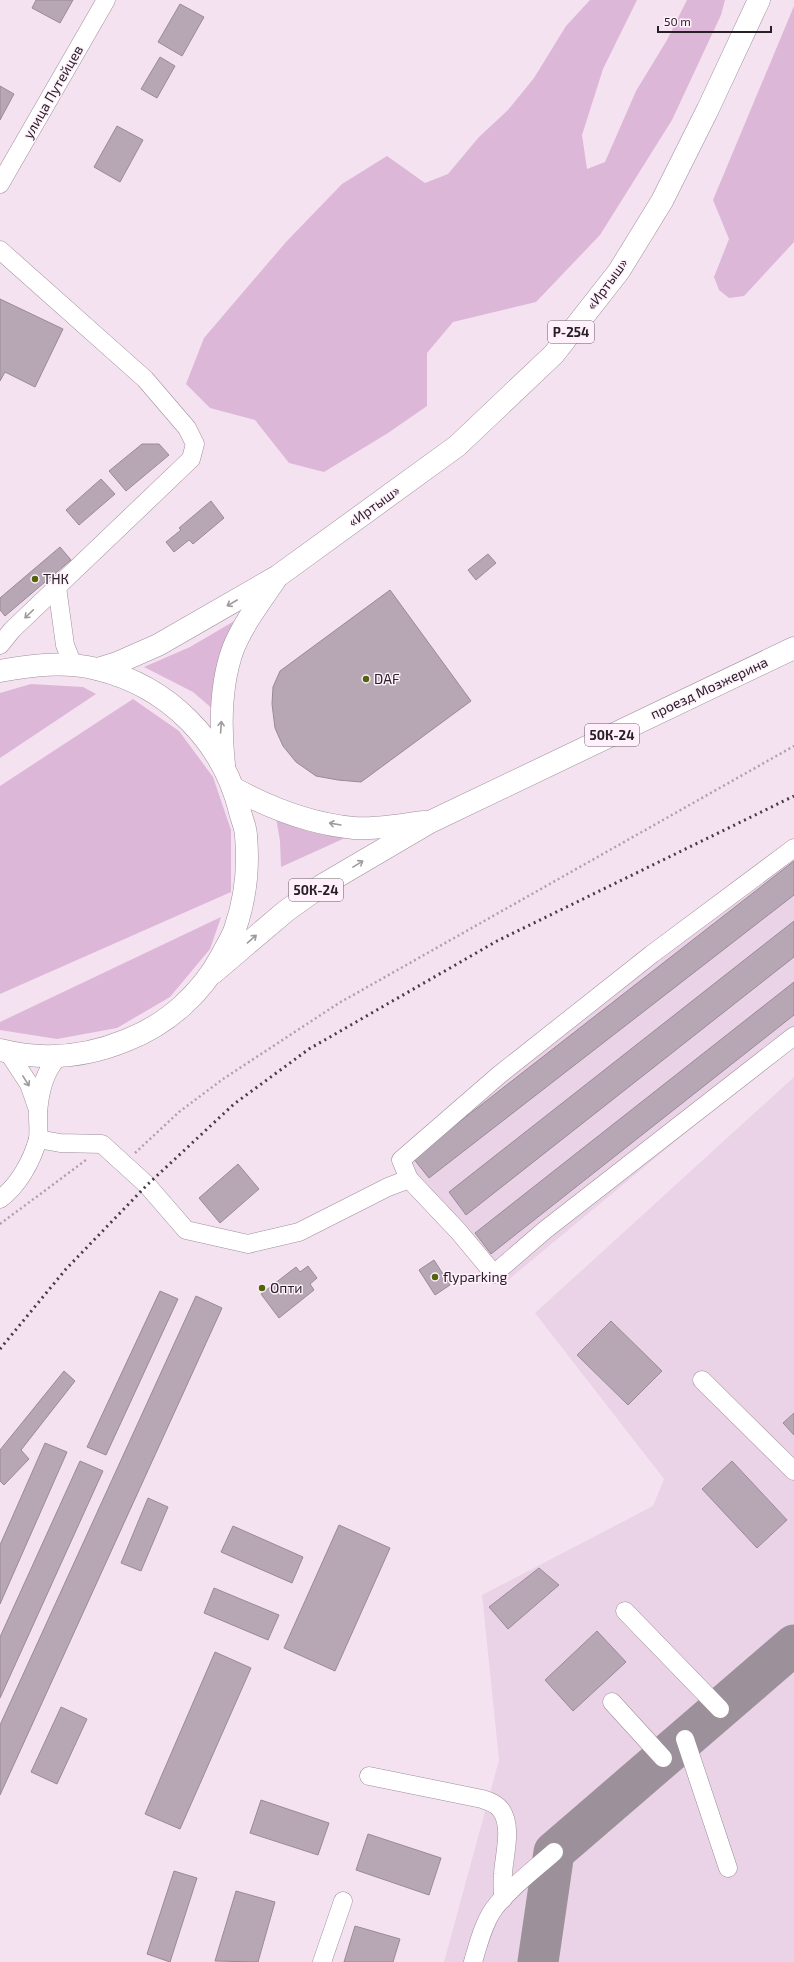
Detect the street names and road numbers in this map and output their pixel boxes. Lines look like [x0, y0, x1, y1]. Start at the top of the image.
street label: улица Путейцев [19, 42, 86, 142]
street label: «Иртыш» [582, 254, 631, 313]
road number: Р-254 [548, 321, 594, 343]
street label: «Иртыш» [345, 481, 403, 530]
street label: проезд Мозжерина [647, 653, 770, 722]
road number: 50К-24 [585, 724, 639, 746]
road number: 50К-24 [289, 879, 343, 901]

